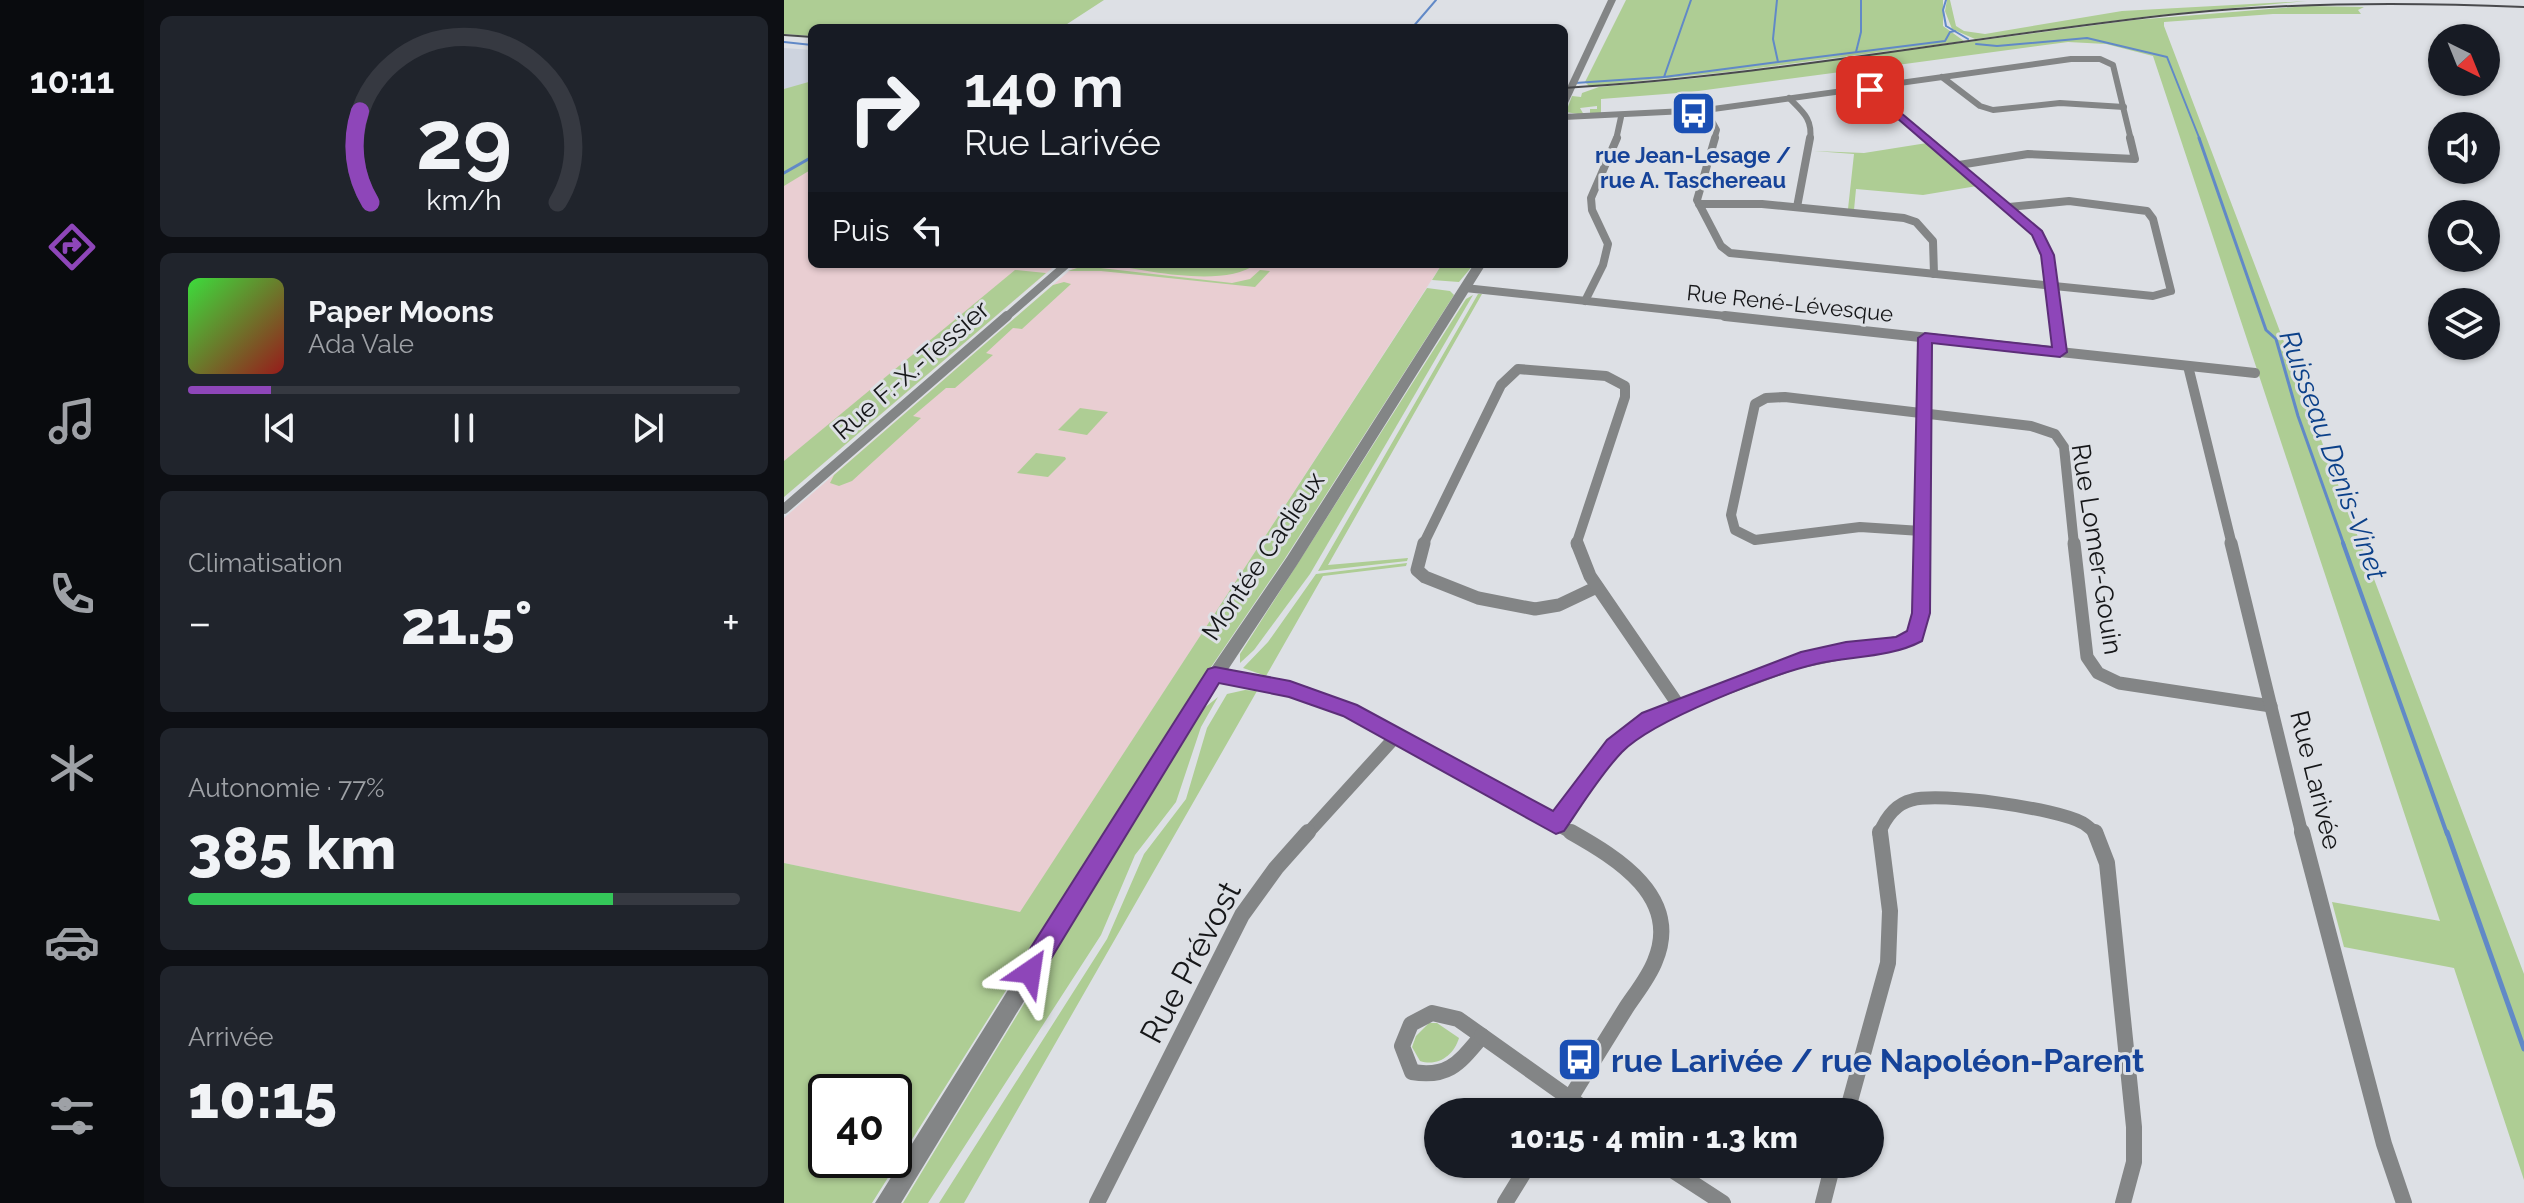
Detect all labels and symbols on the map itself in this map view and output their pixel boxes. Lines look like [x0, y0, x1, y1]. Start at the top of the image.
north arrow [2428, 24, 2500, 96]
pin [1836, 56, 1904, 124]
bus stop icon: rue Jean-Lesage / rue A. Taschereau [1669, 90, 1717, 138]
place label: rue Jean-Lesage / rue A. Taschereau [1595, 142, 1791, 193]
street label: Rue René-Lévesque [1686, 279, 1895, 327]
street label: Rue F.-X.-Tessier [827, 294, 995, 446]
water label: Ruisseau Denis-Vinet [2273, 326, 2394, 585]
street label: Rue Lomer-Gouin [2066, 441, 2128, 657]
street label: Montée Cadieux [1196, 466, 1330, 646]
street label: Rue Larivée [2284, 707, 2348, 853]
street label: Rue Prévost [1132, 875, 1248, 1049]
position arrow [988, 930, 1072, 1014]
bus stop icon: rue Larivée / rue Napoléon-Parent [1556, 1036, 1604, 1084]
place label: rue Larivée / rue Napoléon-Parent [1611, 1042, 2144, 1079]
speed limit sign: 40 [808, 1074, 912, 1178]

